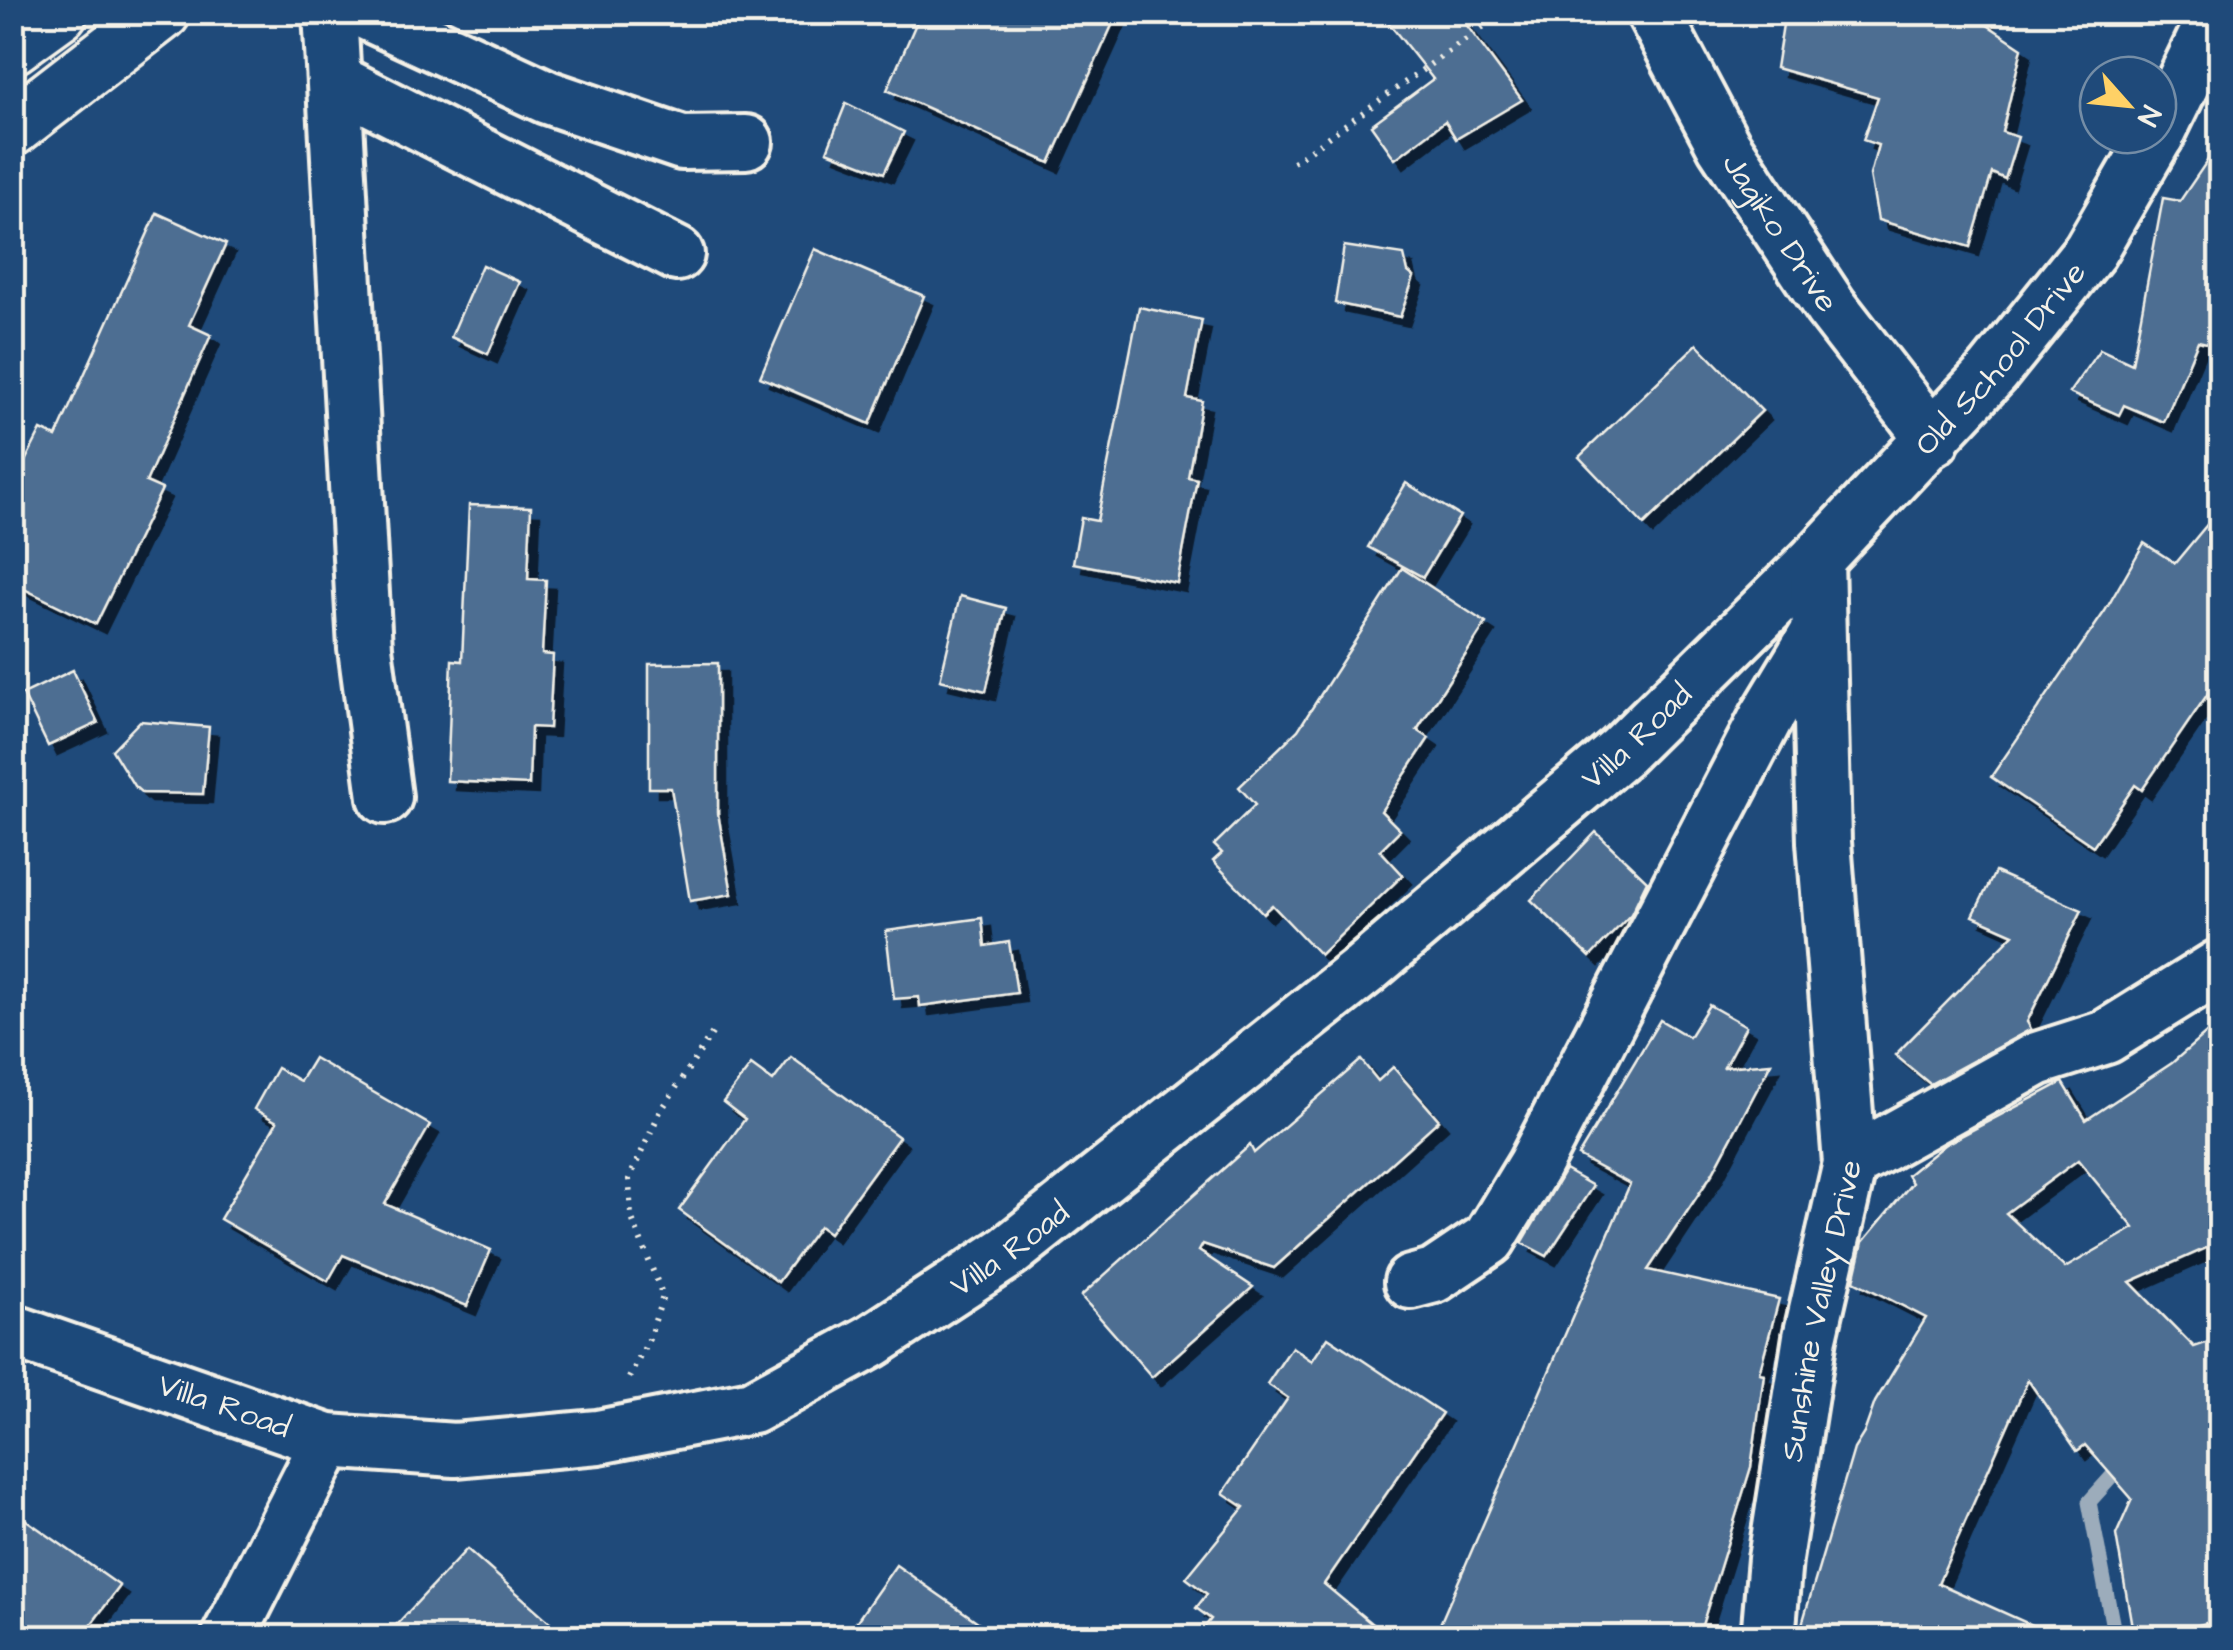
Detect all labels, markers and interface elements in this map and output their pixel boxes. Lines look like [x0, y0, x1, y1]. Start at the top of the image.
north arrow [2078, 55, 2178, 155]
text: N [2127, 99, 2170, 133]
street label: Jagiko Drive [1711, 145, 1849, 321]
street label: Old School Drive [1905, 252, 2097, 466]
street label: Villa Road [1572, 673, 1702, 801]
street label: Sunshine Valley Drive [1770, 1155, 1874, 1465]
street label: Villa Road [942, 1191, 1079, 1308]
street label: Villa Road [152, 1363, 296, 1450]

